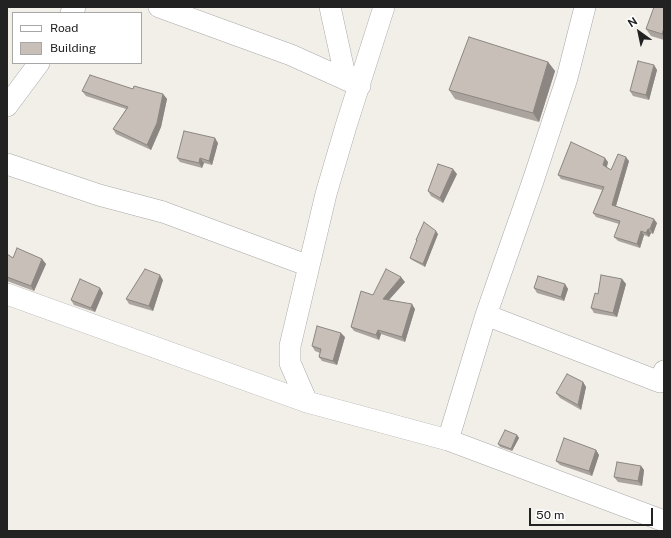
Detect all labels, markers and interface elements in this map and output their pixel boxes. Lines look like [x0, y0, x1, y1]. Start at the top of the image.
legend [12, 12, 142, 64]
north arrow [619, 12, 659, 52]
text: N [626, 15, 639, 29]
text: Road [50, 21, 78, 35]
text: Building [50, 41, 96, 55]
scale bar [531, 500, 655, 526]
text: 50 m [536, 508, 564, 522]

